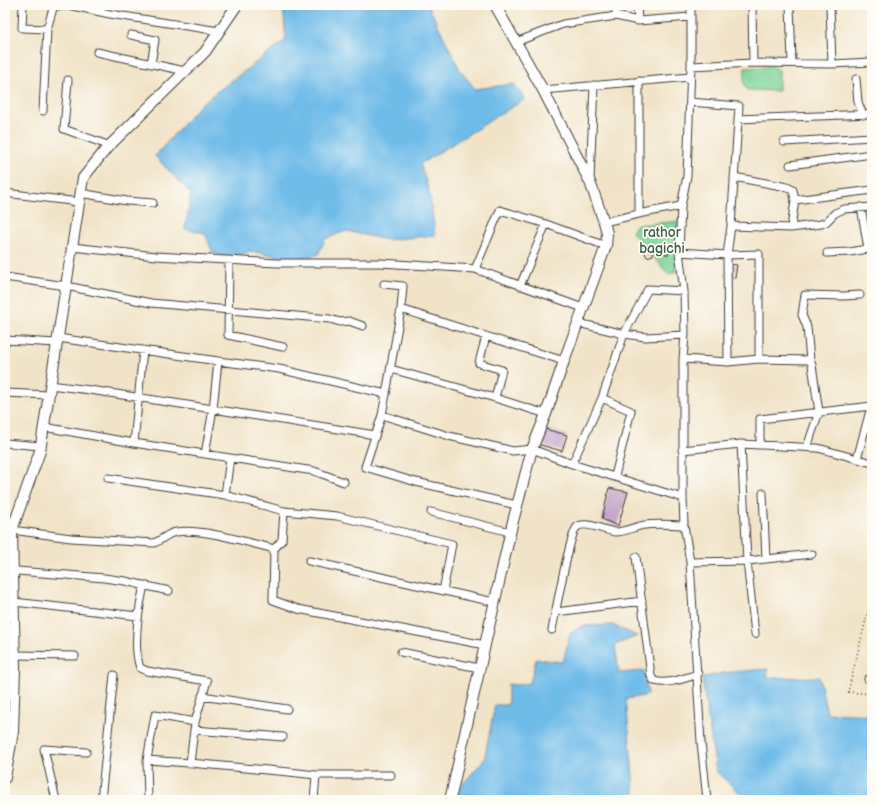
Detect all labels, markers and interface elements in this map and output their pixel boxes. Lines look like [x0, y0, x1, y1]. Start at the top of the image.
park label: rathor bagichi [639, 224, 685, 257]

